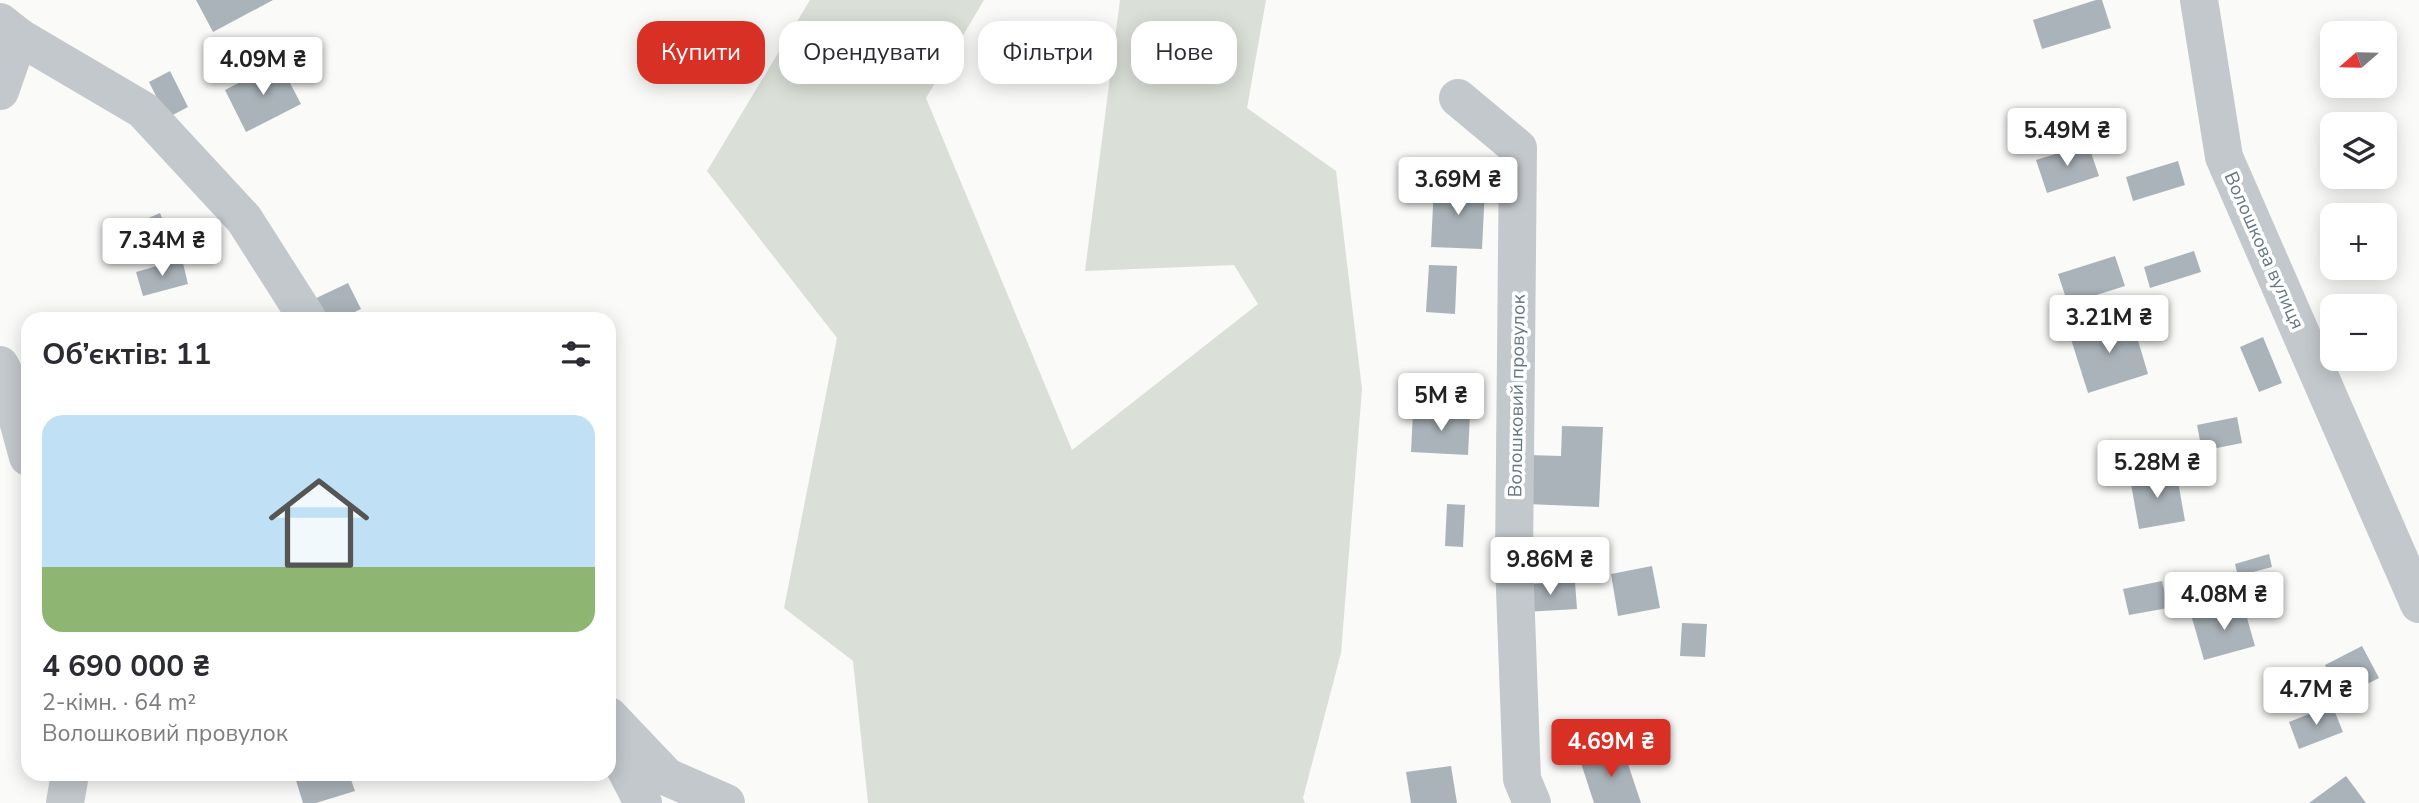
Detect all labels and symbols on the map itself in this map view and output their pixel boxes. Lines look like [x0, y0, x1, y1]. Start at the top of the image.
north arrow [2320, 21, 2398, 98]
pin: 4.09M ₴ [198, 38, 328, 97]
pin: 5.49M ₴ [2002, 108, 2132, 168]
pin: 3.69M ₴ [1393, 158, 1523, 217]
street label: Волошкова вулиця [2218, 168, 2311, 333]
pin: 7.34M ₴ [97, 218, 227, 278]
street label: Волошковий провулок [1502, 294, 1532, 498]
pin: 3.21M ₴ [2044, 296, 2174, 355]
pin: 5M ₴ [1400, 374, 1482, 433]
pin: 5.28M ₴ [2092, 440, 2222, 500]
pin: 9.86M ₴ [1485, 538, 1615, 597]
pin: 4.08M ₴ [2159, 572, 2289, 632]
pin: 4.7M ₴ [2259, 668, 2373, 727]
pin: 4.69M ₴ [1546, 720, 1676, 779]

